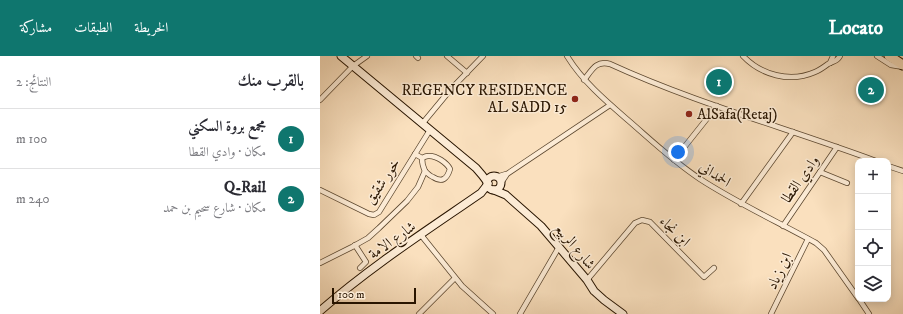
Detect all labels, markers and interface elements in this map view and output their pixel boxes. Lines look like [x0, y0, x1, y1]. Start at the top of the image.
text: Locato [828, 17, 883, 40]
text: مشاركة [20, 19, 52, 37]
text: الطبقات [74, 19, 112, 37]
text: الخريطة [134, 19, 168, 37]
pin: 1 [706, 67, 732, 97]
text: بالقرب منك [238, 70, 304, 92]
text: النتائج: 2 [16, 74, 51, 90]
pin: 2 [858, 75, 884, 105]
place label: REGENCY RESIDENCE AL SADD 15 [401, 81, 568, 117]
marker: REGENCY RESIDENCE AL SADD 15 [570, 94, 580, 104]
place label: AlSafa(Retaj) [697, 105, 777, 124]
marker: AlSafa(Retaj) [684, 109, 694, 119]
text: مجمع بروة السكني [188, 117, 266, 136]
text: 100 m [16, 131, 47, 147]
text: 1 [289, 131, 293, 147]
your location [668, 142, 688, 162]
text: مكان · وادي القطا [189, 144, 266, 160]
street label: وادي القطا [777, 152, 825, 208]
street label: خور شقيق [360, 155, 405, 208]
street label: الحمداني [694, 157, 734, 193]
map controls [855, 158, 891, 302]
button: + [855, 158, 891, 194]
text: Q-Rail [224, 178, 266, 197]
text: 240 m [16, 191, 49, 207]
text: 2 [288, 191, 294, 207]
button: − [855, 194, 891, 230]
text: مكان · شارع سحيم بن حمد [163, 200, 266, 216]
street label: ابن نجاء [655, 212, 694, 251]
street label: شارع الامة [365, 217, 421, 266]
street label: شارع الربيع [547, 219, 600, 276]
button: locate [855, 230, 891, 266]
street label: ابن زياد [762, 250, 796, 293]
button: layers [855, 266, 891, 302]
scale bar [332, 286, 416, 305]
text: 100 m [338, 288, 364, 302]

